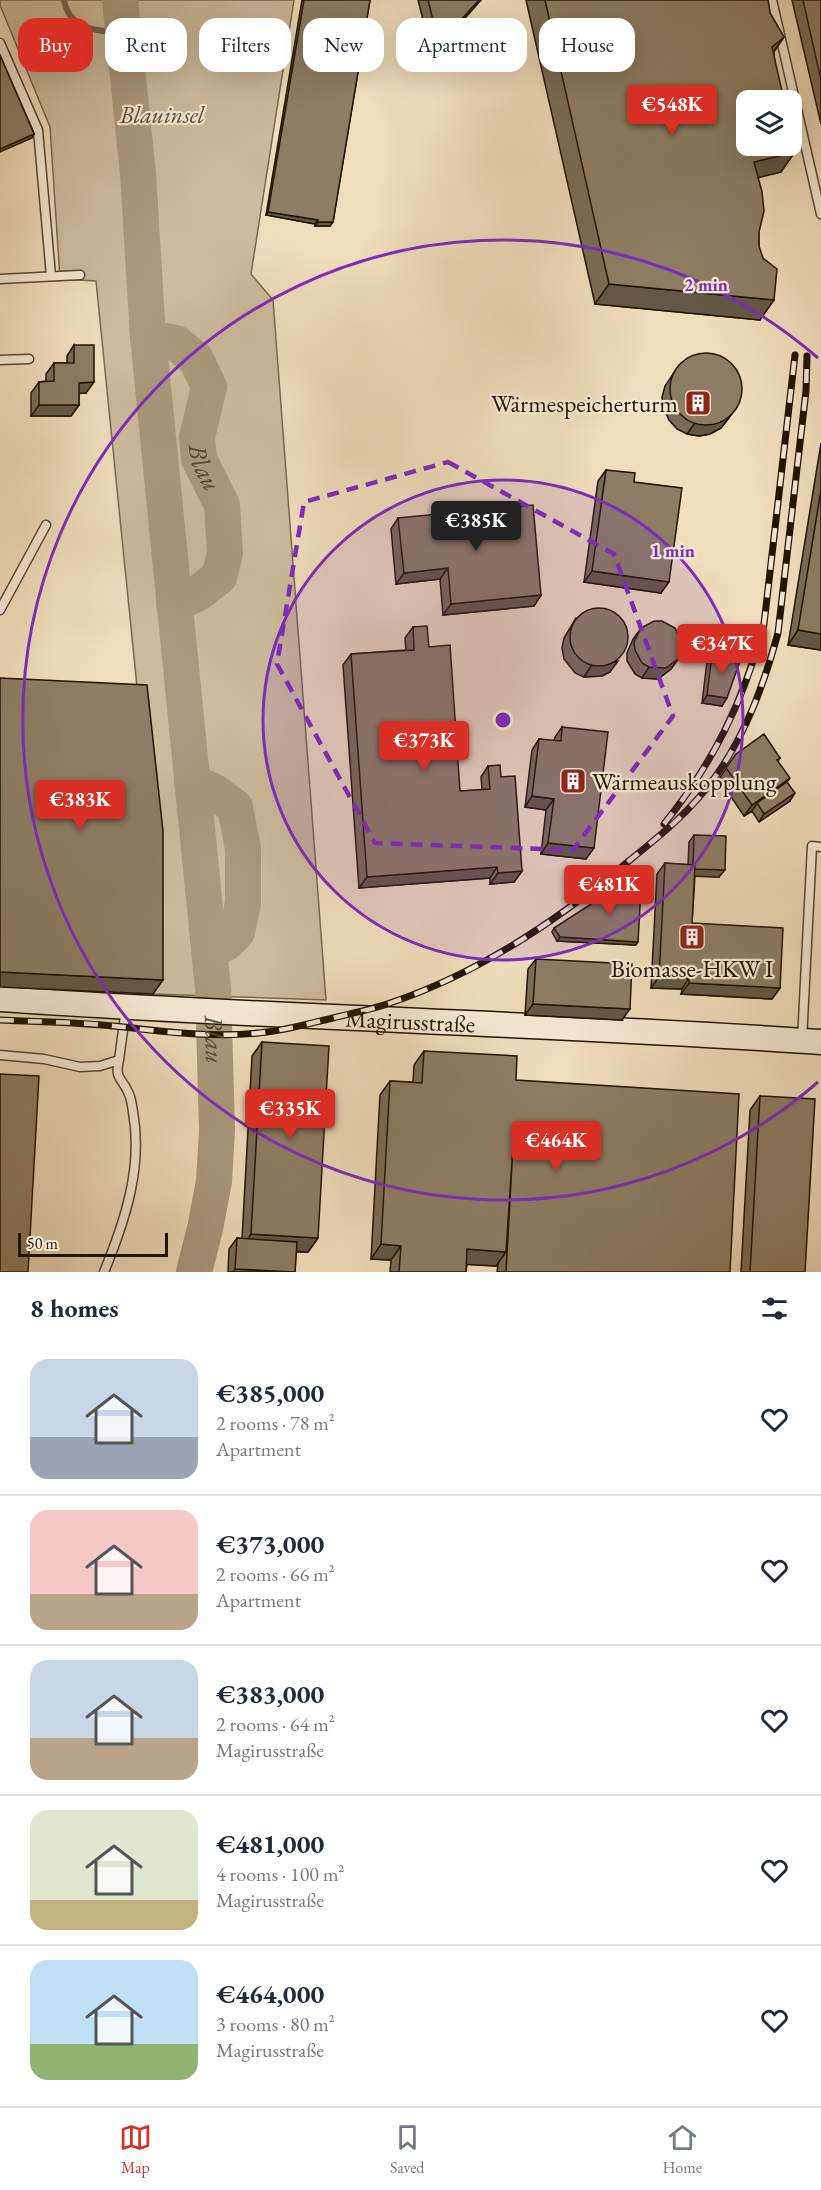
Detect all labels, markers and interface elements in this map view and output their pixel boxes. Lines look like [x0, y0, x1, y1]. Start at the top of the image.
chip: Buy [18, 18, 93, 72]
chip: Rent [105, 18, 187, 72]
chip: Filters [199, 18, 291, 72]
chip: New [303, 18, 384, 72]
chip: Apartment [396, 18, 527, 72]
chip: House [539, 18, 635, 72]
pin: €548K [630, 85, 714, 136]
map controls [736, 90, 802, 156]
button: layers [736, 90, 802, 156]
text: €548K [641, 91, 703, 117]
park label: Blauinsel [119, 99, 205, 130]
text: 2 min [684, 273, 728, 296]
place label: Wärmespeicherturm [491, 388, 678, 419]
building icon: Wärmespeicherturm [683, 388, 713, 418]
water label: Blau [181, 442, 229, 496]
pin: €385K [434, 501, 518, 552]
text: €385K [445, 507, 507, 533]
text: 1 min [651, 539, 695, 562]
pin: €347K [680, 624, 764, 675]
text: €347K [691, 630, 753, 656]
centre of rings [493, 710, 513, 730]
pin: €373K [382, 721, 466, 772]
text: €373K [393, 727, 455, 753]
building icon: Wärmeauskopplung [558, 766, 588, 796]
place label: Wärmeauskopplung [592, 766, 777, 797]
pin: €383K [38, 780, 122, 831]
text: €383K [49, 786, 111, 812]
pin: €481K [567, 865, 651, 916]
text: €481K [578, 871, 640, 897]
building icon: Biomasse-HKW I [677, 922, 707, 952]
place label: Biomasse-HKW I [611, 953, 773, 984]
street label: Magirusstraße [345, 1002, 476, 1039]
water label: Blau [197, 1014, 232, 1064]
pin: €335K [248, 1089, 332, 1140]
text: €335K [259, 1095, 321, 1121]
pin: €464K [514, 1121, 598, 1172]
text: €464K [525, 1127, 587, 1153]
scale bar [18, 1230, 168, 1258]
text: 50 m [27, 1233, 58, 1254]
text: 8 homes [30, 1291, 119, 1325]
icon: filters [758, 1292, 791, 1325]
text: €385,000 [216, 1376, 324, 1410]
icon: home [78, 1383, 150, 1455]
icon: heart [758, 1403, 791, 1436]
text: 2 rooms · 78 m² [216, 1410, 335, 1436]
text: Apartment [216, 1436, 301, 1462]
text: €373,000 [216, 1527, 324, 1561]
icon: home [78, 1534, 150, 1606]
icon: heart [758, 1554, 791, 1587]
text: 2 rooms · 66 m² [216, 1561, 335, 1587]
text: Apartment [216, 1587, 301, 1613]
text: €383,000 [216, 1677, 324, 1711]
icon: home [78, 1684, 150, 1756]
icon: heart [758, 1704, 791, 1737]
text: 2 rooms · 64 m² [216, 1711, 335, 1737]
text: Magirusstraße [216, 1737, 324, 1763]
text: €481,000 [216, 1827, 324, 1861]
icon: home [78, 1834, 150, 1906]
icon: heart [758, 1854, 791, 1887]
text: 4 rooms · 100 m² [216, 1861, 344, 1887]
text: Magirusstraße [216, 1887, 324, 1913]
text: €464,000 [216, 1977, 324, 2011]
icon: home [78, 1984, 150, 2056]
icon: heart [758, 2004, 791, 2037]
text: 3 rooms · 80 m² [216, 2011, 335, 2037]
text: Magirusstraße [216, 2037, 324, 2063]
tab: Map [119, 2121, 152, 2178]
tab: Saved [390, 2121, 424, 2178]
tab: Home [662, 2121, 702, 2178]

